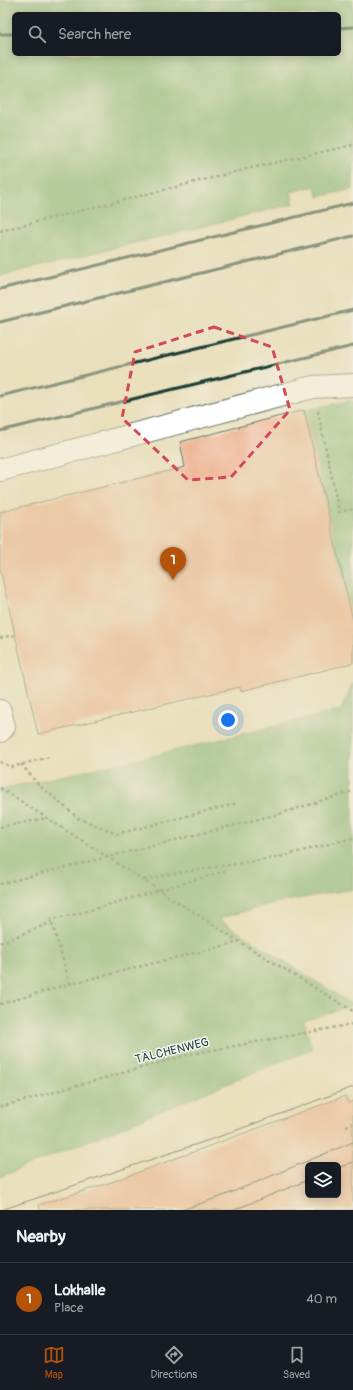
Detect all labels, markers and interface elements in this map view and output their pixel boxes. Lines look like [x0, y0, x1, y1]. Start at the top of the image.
search box [12, 12, 341, 56]
icon: search [26, 23, 48, 45]
text: Search here [58, 25, 131, 44]
pin: 1 [160, 547, 186, 580]
your location [218, 710, 238, 730]
street label: TÄLCHENWEG [133, 1034, 211, 1067]
map controls [305, 1162, 341, 1198]
button: layers [305, 1162, 341, 1198]
text: Nearby [16, 1226, 65, 1247]
text: Lokhalle [54, 1281, 105, 1300]
text: 1 [26, 1291, 32, 1307]
text: 40 m [306, 1291, 337, 1307]
text: Place [54, 1300, 83, 1316]
tab: Map [43, 1344, 65, 1381]
tab: Directions [151, 1344, 197, 1381]
tab: Saved [283, 1344, 310, 1381]

